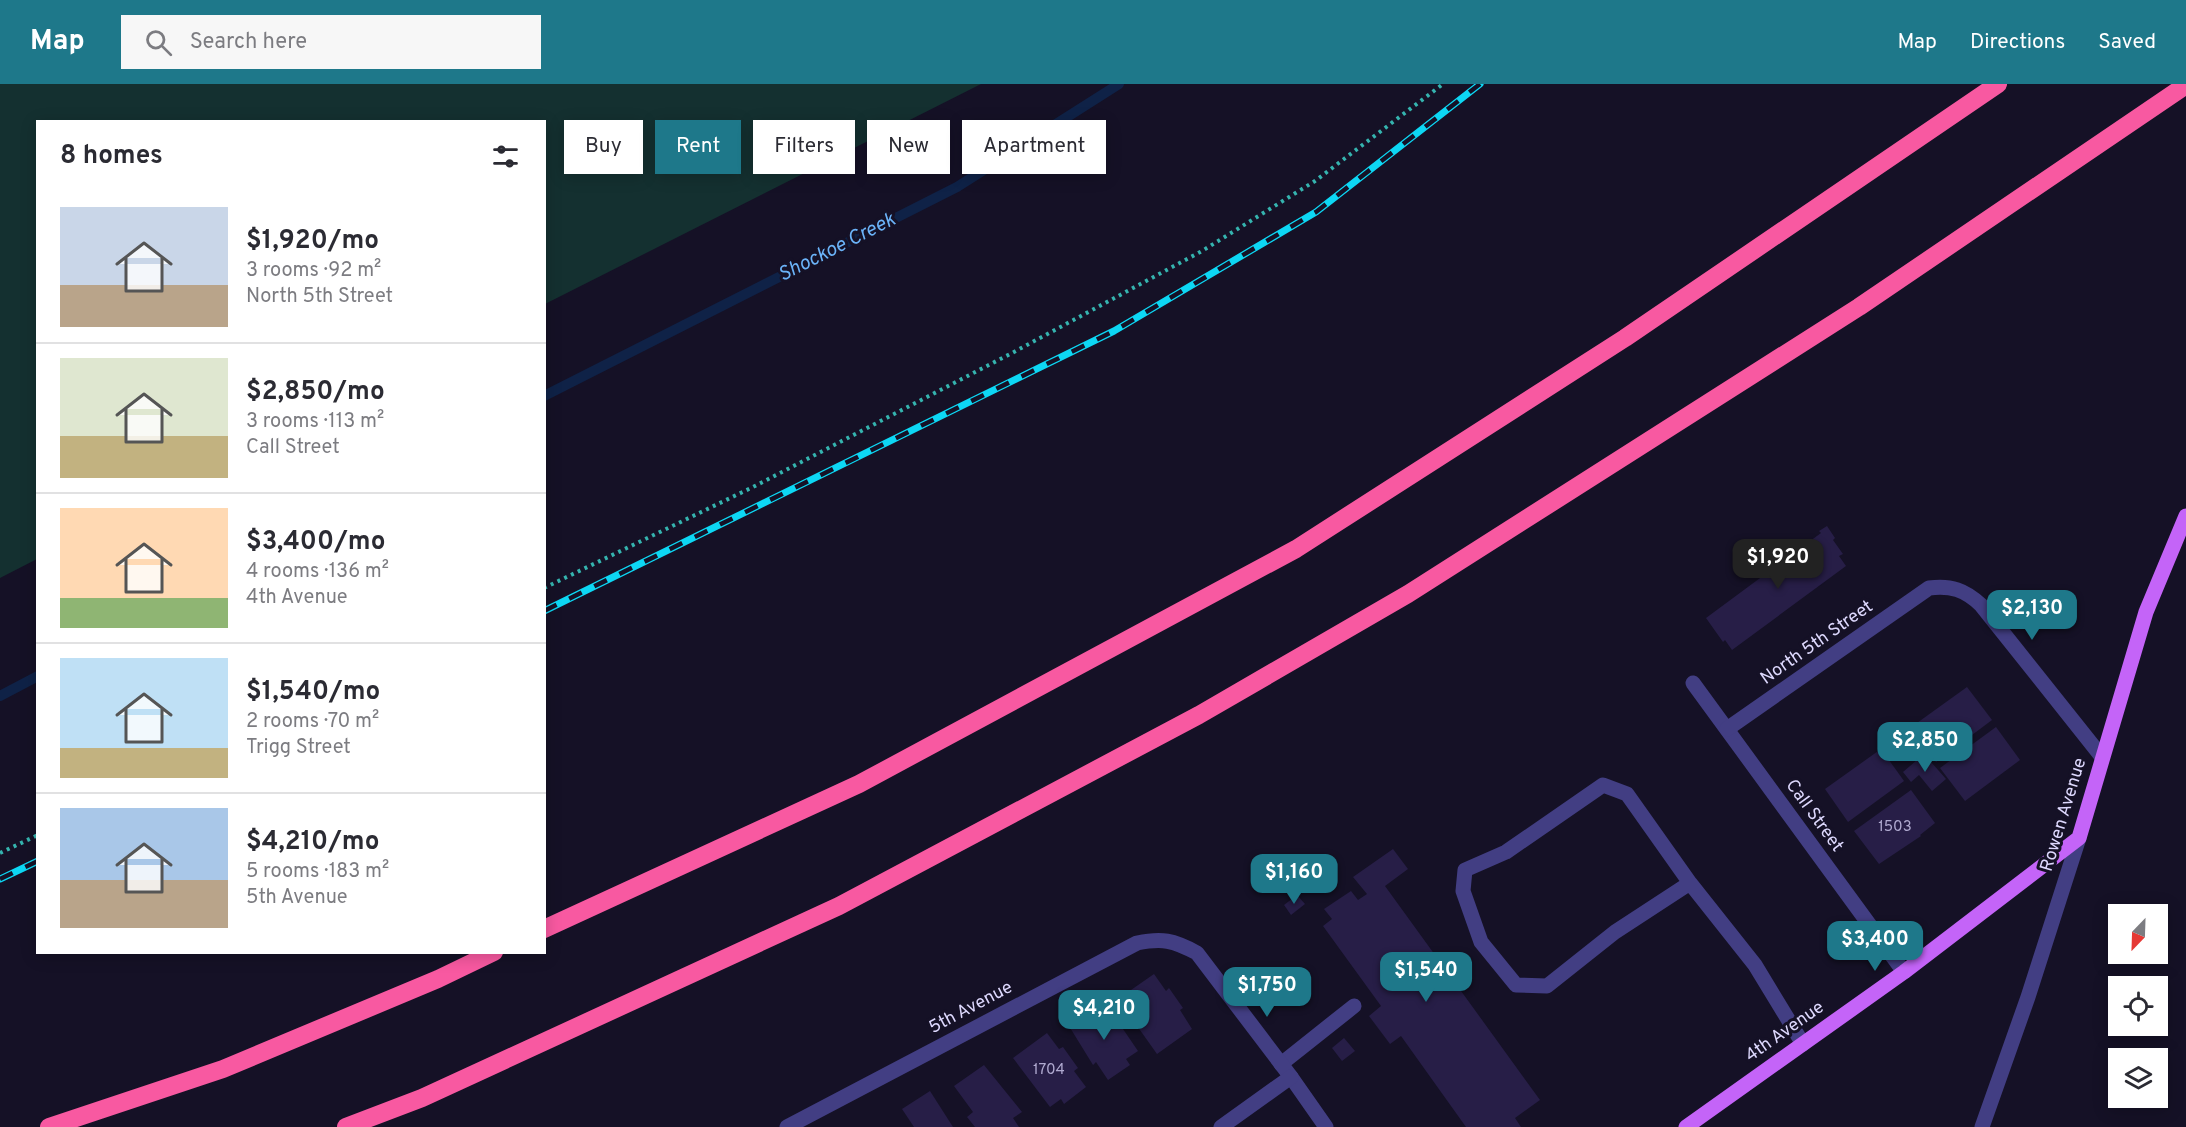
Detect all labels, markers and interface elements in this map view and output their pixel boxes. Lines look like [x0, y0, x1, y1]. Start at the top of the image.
search box [121, 15, 541, 69]
text: Map [30, 24, 85, 60]
icon: search [142, 26, 175, 59]
text: Search here [190, 29, 307, 56]
text: Map [1897, 29, 1937, 56]
text: Directions [1970, 29, 2065, 56]
text: Saved [2098, 29, 2156, 56]
chip: Buy [564, 120, 643, 174]
chip: Rent [655, 120, 741, 174]
chip: Filters [753, 120, 855, 174]
chip: New [867, 120, 950, 174]
chip: Apartment [962, 120, 1106, 174]
text: 8 homes [60, 140, 163, 173]
icon: filters [489, 140, 522, 173]
water label: Shockoe Creek [774, 207, 901, 289]
text: $1,920/mo [246, 225, 379, 258]
icon: home [108, 231, 180, 303]
text: 3 rooms · 92 m² [246, 258, 381, 284]
text: North 5th Street [246, 284, 393, 310]
text: $2,850/mo [246, 376, 385, 409]
icon: home [108, 382, 180, 454]
text: 3 rooms · 113 m² [246, 409, 384, 435]
text: Call Street [246, 435, 340, 461]
text: $3,400/mo [246, 526, 385, 559]
icon: home [108, 532, 180, 604]
pin: $1,920 [1729, 539, 1827, 590]
text: $1,920 [1747, 545, 1809, 571]
text: 4 rooms · 136 m² [246, 559, 389, 585]
text: 4th Avenue [246, 585, 348, 611]
pin: $2,130 [1983, 590, 2081, 641]
street label: North 5th Street [1756, 596, 1878, 690]
text: $2,130 [2001, 596, 2063, 622]
text: $1,540/mo [246, 676, 380, 709]
icon: home [108, 682, 180, 754]
text: 2 rooms · 70 m² [246, 709, 379, 735]
pin: $2,850 [1876, 722, 1974, 773]
text: $2,850 [1891, 728, 1959, 754]
text: Trigg Street [246, 735, 351, 761]
street label: Rowen Avenue [2036, 755, 2092, 875]
street label: Call Street [1780, 775, 1848, 857]
house number: 1503 [1878, 818, 1912, 837]
text: $4,210/mo [246, 826, 379, 859]
icon: home [108, 832, 180, 904]
pin: $1,160 [1245, 854, 1343, 905]
text: 5 rooms · 183 m² [246, 859, 389, 885]
text: $1,160 [1265, 860, 1323, 886]
text: 5th Avenue [246, 885, 348, 911]
north arrow [2108, 904, 2168, 964]
map controls [2108, 904, 2168, 1108]
pin: $3,400 [1826, 921, 1924, 972]
text: $3,400 [1841, 927, 1909, 953]
pin: $1,540 [1377, 952, 1475, 1003]
text: $1,540 [1394, 958, 1458, 984]
pin: $1,750 [1218, 967, 1316, 1018]
text: $1,750 [1237, 973, 1297, 999]
street label: 5th Avenue [925, 976, 1017, 1040]
button: locate [2108, 976, 2168, 1036]
pin: $4,210 [1055, 990, 1153, 1041]
text: $4,210 [1072, 996, 1136, 1022]
street label: 4th Avenue [1741, 996, 1829, 1068]
button: layers [2108, 1048, 2168, 1108]
house number: 1704 [1033, 1061, 1065, 1080]

